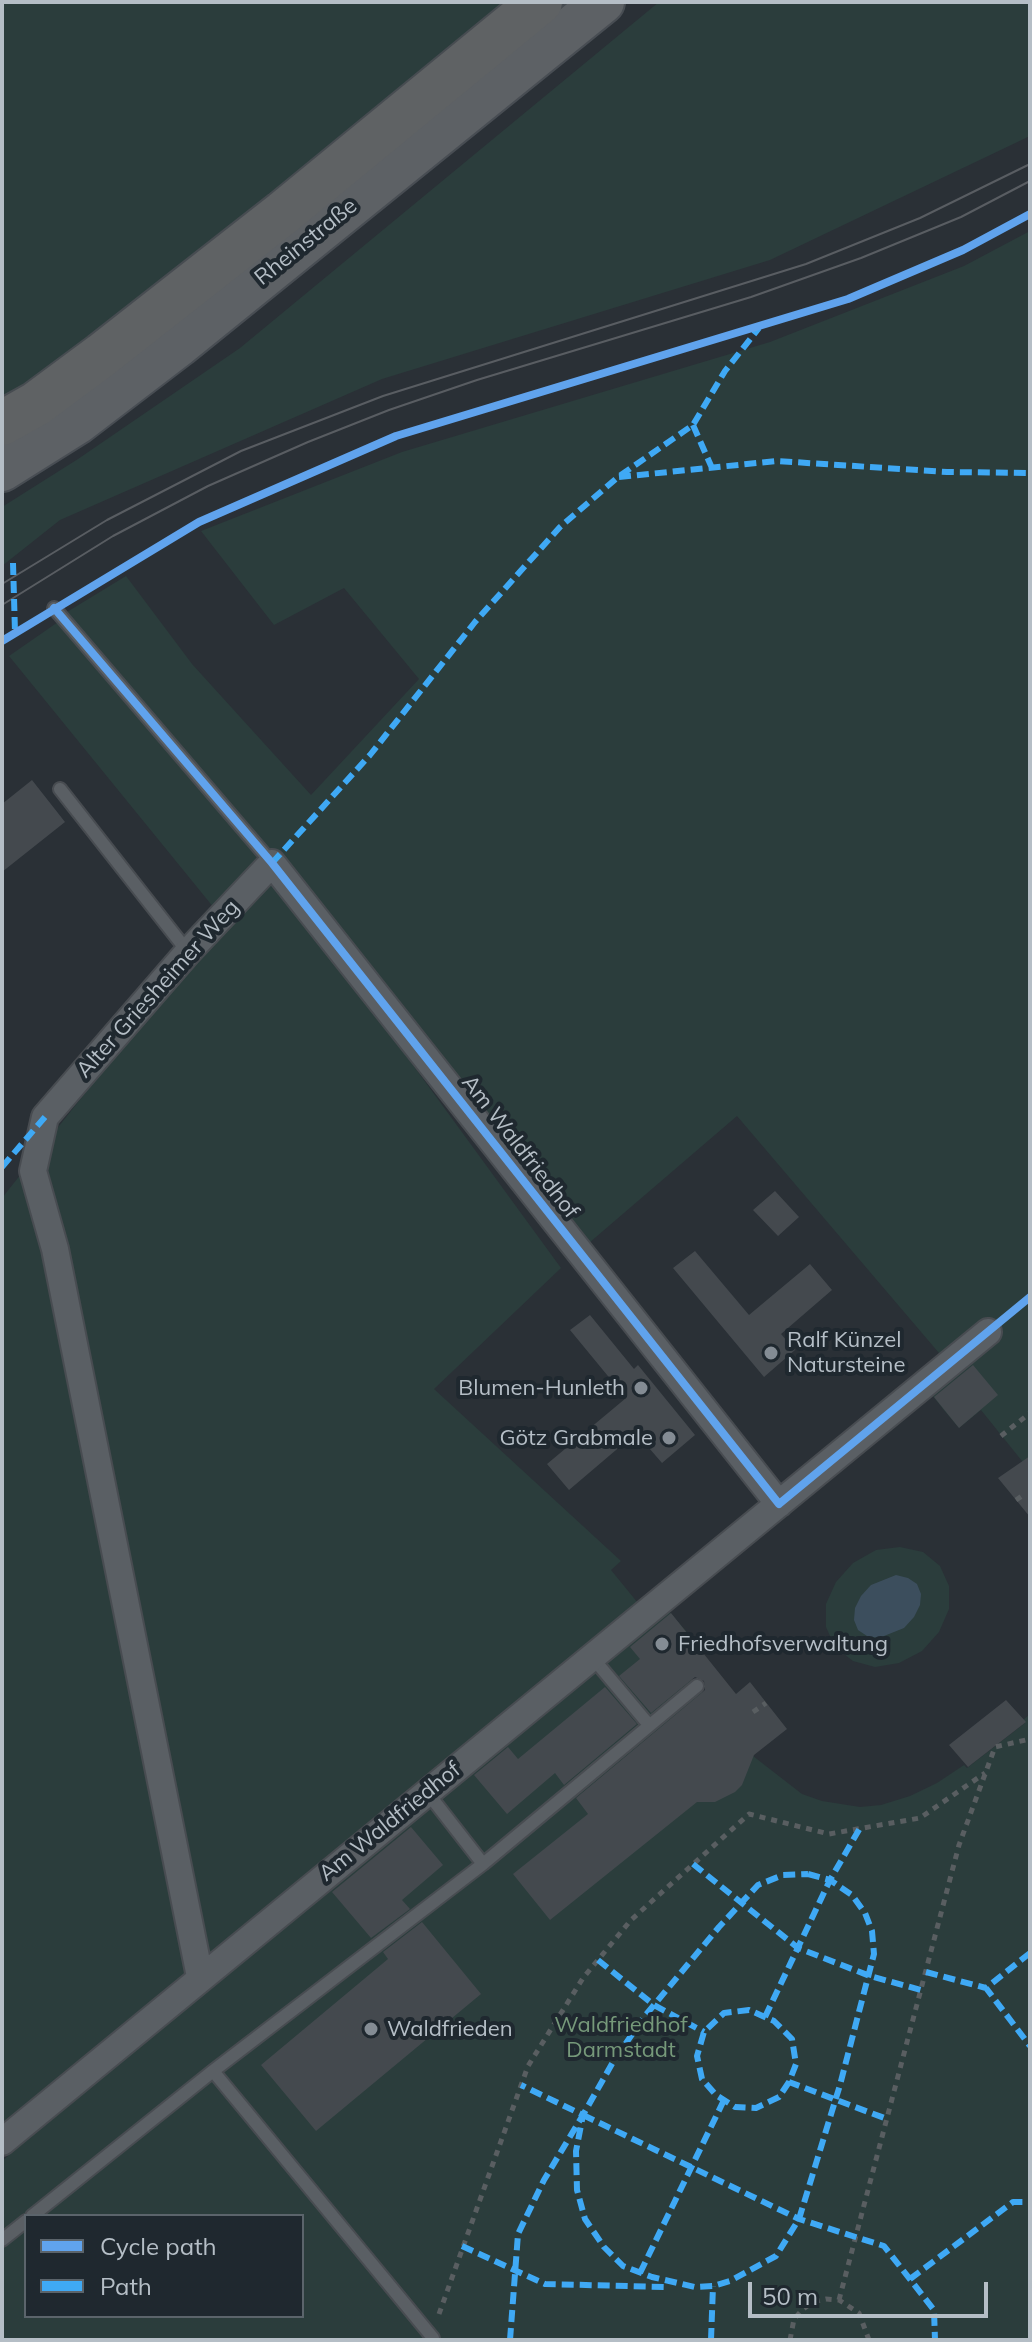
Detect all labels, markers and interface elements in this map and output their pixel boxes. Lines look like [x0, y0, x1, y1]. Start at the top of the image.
street label: Rheinstraße [250, 193, 362, 291]
street label: Alter Griesheimer Weg [71, 895, 245, 1083]
street label: Am Waldfriedhof [456, 1070, 584, 1224]
place label: Ralf Künzel Natursteine [787, 1327, 905, 1378]
marker: Ralf Künzel Natursteine [762, 1344, 780, 1362]
place label: Blumen-Hunleth [458, 1375, 625, 1401]
marker: Blumen-Hunleth [632, 1379, 650, 1397]
place label: Götz Grabmale [500, 1425, 653, 1451]
marker: Götz Grabmale [660, 1429, 678, 1447]
place label: Friedhofsverwaltung [678, 1631, 888, 1657]
marker: Friedhofsverwaltung [653, 1635, 671, 1653]
street label: Am Waldfriedhof [314, 1757, 466, 1887]
park label: Waldfriedhof Darmstadt [554, 2012, 688, 2064]
place label: Waldfrieden [387, 2016, 513, 2042]
marker: Waldfrieden [362, 2020, 380, 2038]
legend [24, 2214, 304, 2318]
text: Cycle path [100, 2231, 217, 2261]
scale bar [752, 2266, 992, 2316]
text: Path [100, 2271, 152, 2301]
text: 50 m [762, 2281, 818, 2311]

